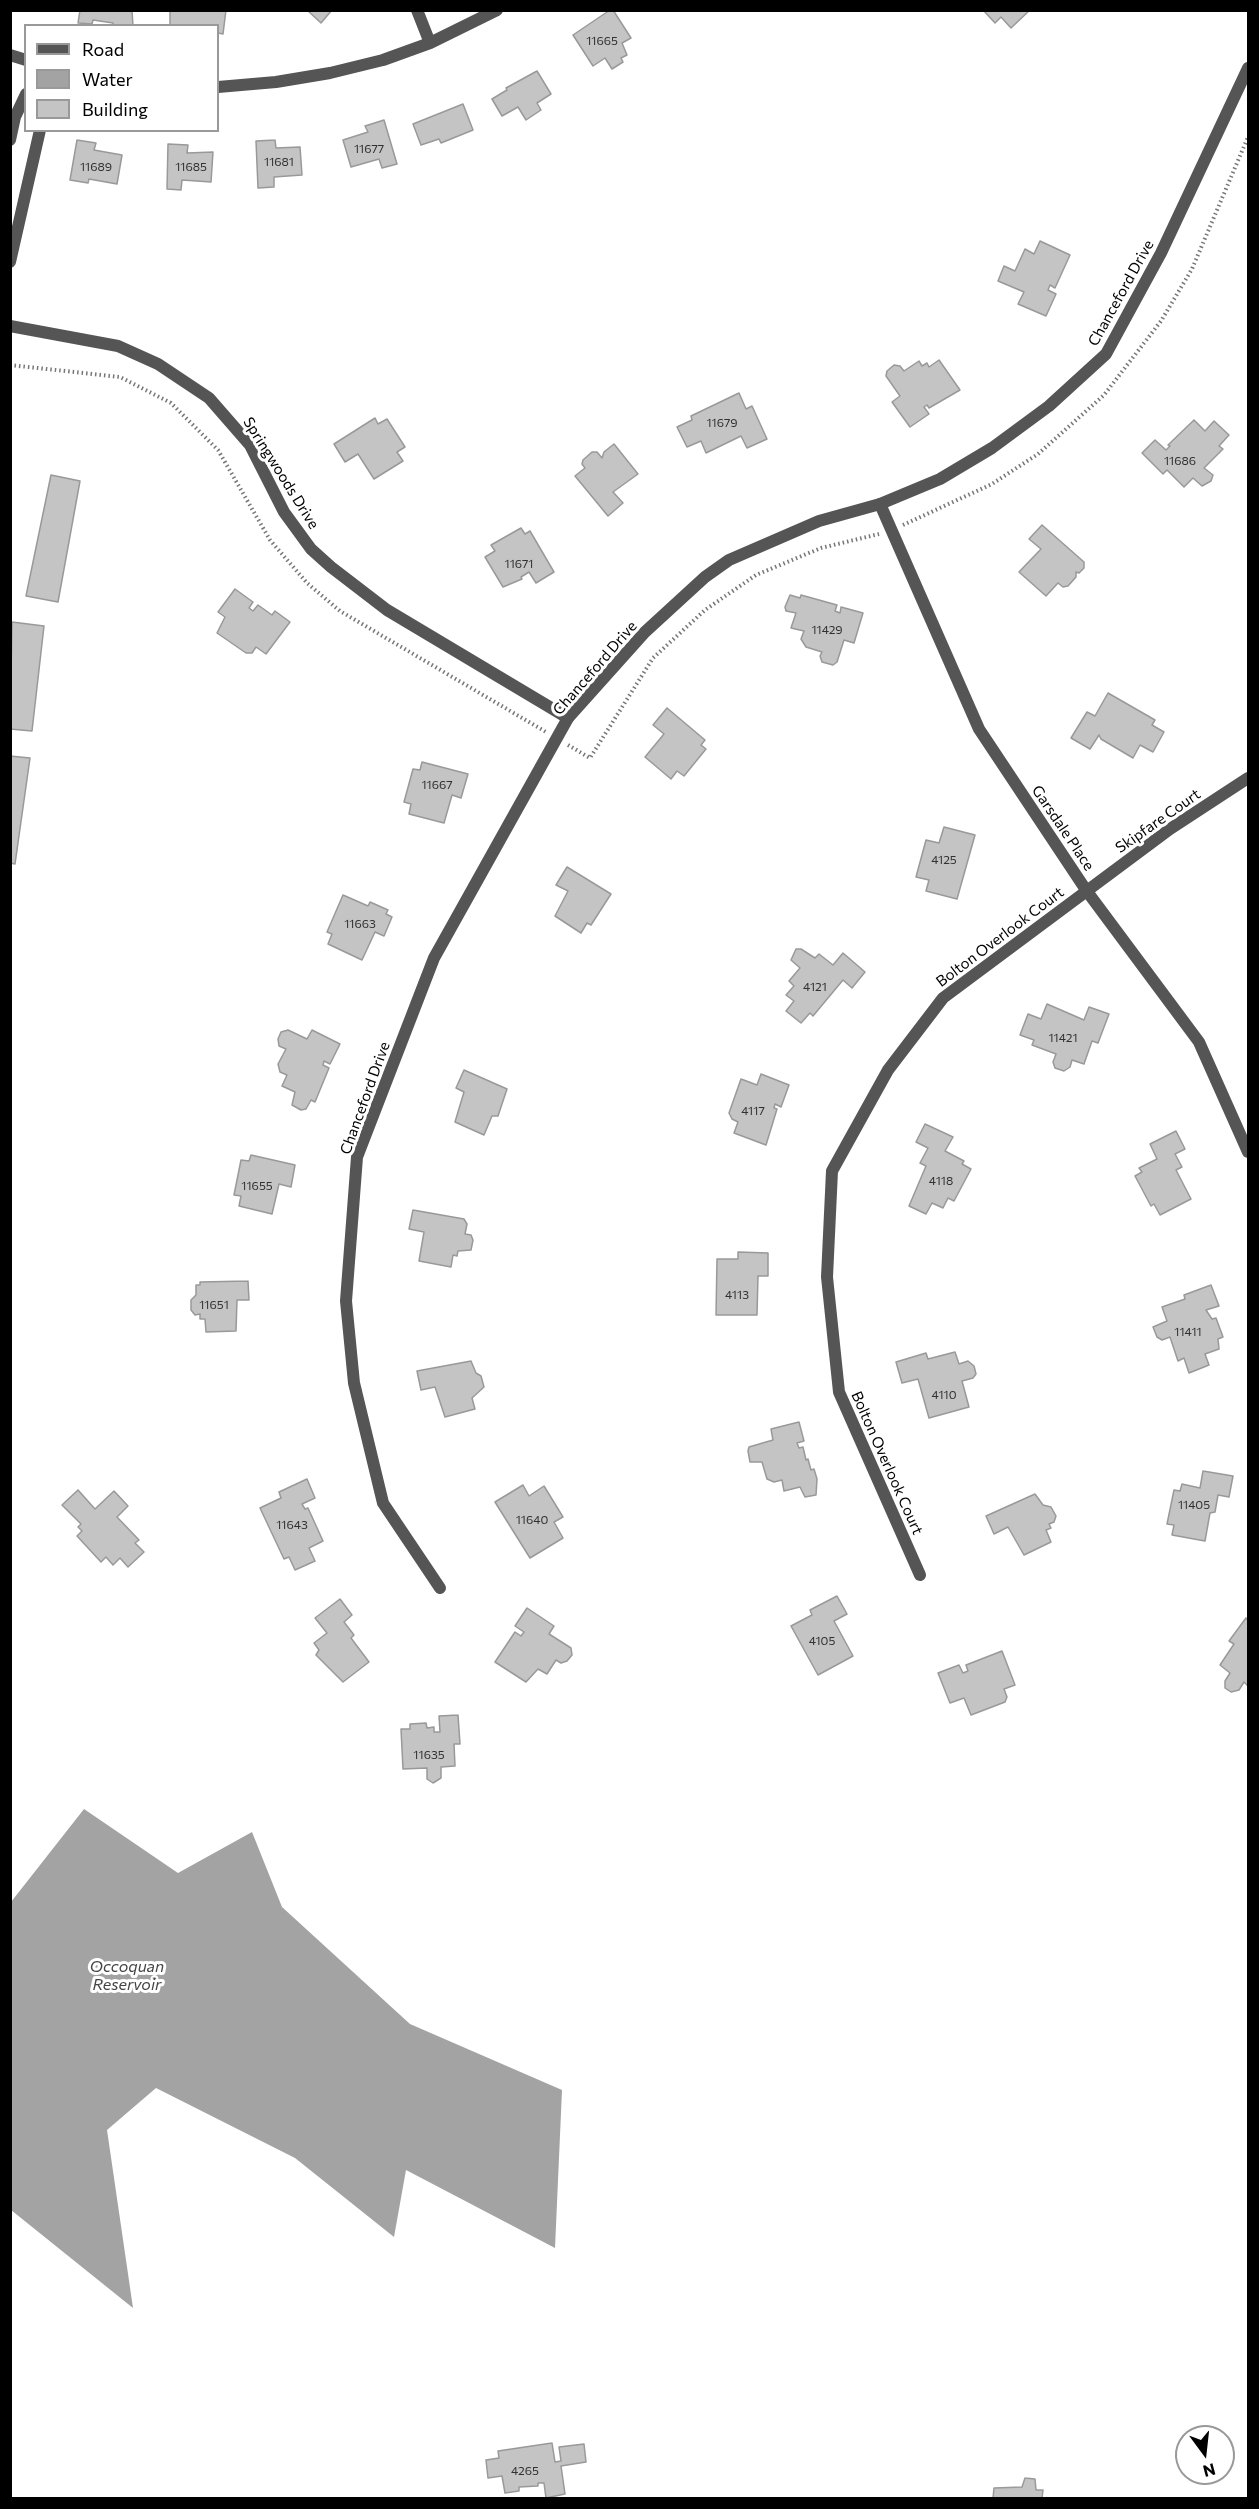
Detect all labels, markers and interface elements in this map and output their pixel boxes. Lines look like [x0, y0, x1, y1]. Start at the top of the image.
legend [24, 24, 219, 132]
house number: 11665 [586, 34, 618, 48]
text: Road [82, 38, 124, 60]
text: Water [82, 68, 133, 90]
text: Building [82, 98, 148, 120]
house number: 11677 [354, 142, 384, 156]
house number: 11681 [264, 155, 294, 169]
house number: 11689 [80, 160, 112, 174]
house number: 11685 [175, 160, 207, 174]
street label: Chanceford Drive [1084, 237, 1158, 349]
street label: Springwoods Drive [239, 414, 323, 532]
house number: 11679 [706, 416, 738, 430]
house number: 11686 [1164, 454, 1196, 468]
house number: 11671 [505, 557, 533, 571]
street label: Chanceford Drive [549, 617, 641, 719]
house number: 11429 [811, 623, 843, 637]
house number: 11667 [421, 778, 453, 792]
street label: Garsdale Place [1028, 782, 1098, 874]
street label: Skipfare Court [1112, 785, 1204, 857]
house number: 4125 [931, 853, 957, 867]
street label: Bolton Overlook Court [933, 883, 1067, 991]
house number: 11663 [344, 917, 376, 931]
house number: 4121 [803, 980, 827, 994]
house number: 11421 [1048, 1031, 1078, 1045]
street label: Chanceford Drive [336, 1039, 394, 1157]
house number: 4117 [741, 1104, 765, 1118]
house number: 4118 [929, 1174, 953, 1188]
house number: 11655 [241, 1179, 273, 1193]
house number: 4113 [725, 1288, 749, 1302]
house number: 11651 [199, 1298, 229, 1312]
house number: 11411 [1174, 1325, 1202, 1339]
house number: 4110 [932, 1388, 956, 1402]
street label: Bolton Overlook Court [847, 1389, 927, 1537]
house number: 11405 [1178, 1498, 1210, 1512]
house number: 11640 [516, 1513, 548, 1527]
house number: 11643 [276, 1518, 308, 1532]
house number: 4105 [809, 1634, 835, 1648]
house number: 11635 [413, 1748, 445, 1762]
water label: Occoquan Reservoir [90, 1957, 164, 1995]
north arrow [1175, 2425, 1235, 2485]
text: N [1201, 2460, 1218, 2482]
house number: 4265 [511, 2464, 539, 2478]

